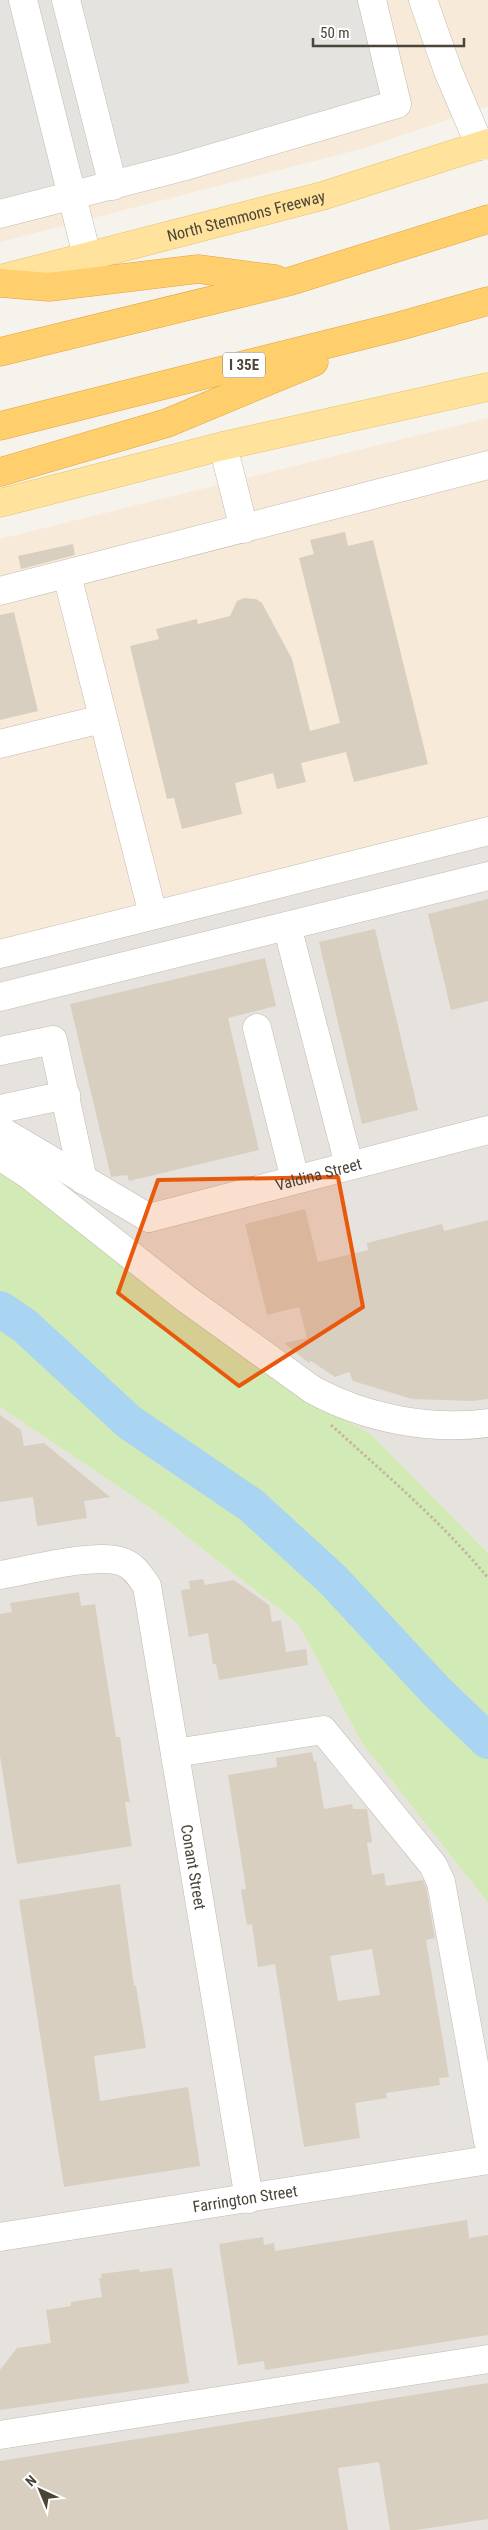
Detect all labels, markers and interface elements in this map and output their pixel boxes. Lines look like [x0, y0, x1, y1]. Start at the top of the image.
scale bar [313, 15, 464, 47]
text: 50 m [320, 24, 350, 42]
street label: North Stemmons Freeway [165, 187, 327, 246]
road number: I 35E [223, 352, 265, 378]
street label: Valdina Street [273, 1154, 364, 1195]
street label: Conant Street [177, 1823, 210, 1911]
street label: Farrington Street [191, 2181, 299, 2216]
north arrow [15, 2465, 65, 2515]
text: N [22, 2472, 40, 2489]

